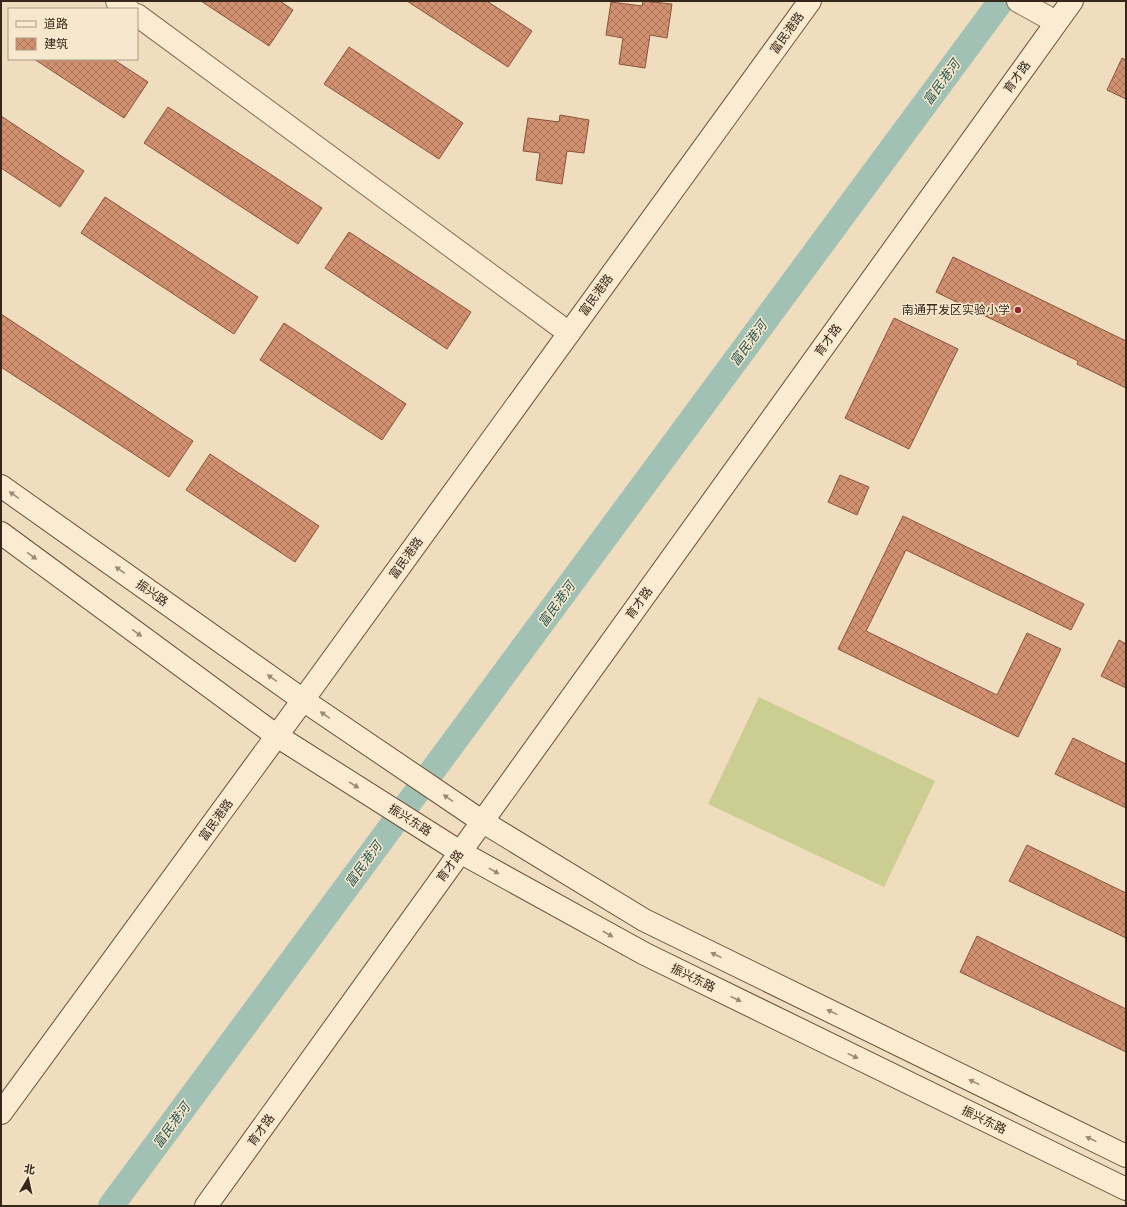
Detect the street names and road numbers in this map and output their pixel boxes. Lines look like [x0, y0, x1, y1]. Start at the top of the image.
street label: 富民港路 [766, 9, 807, 57]
street label: 育才路 [1000, 58, 1033, 96]
street label: 富民港路 [575, 271, 616, 319]
street label: 育才路 [811, 321, 844, 359]
street label: 富民港路 [385, 534, 426, 582]
street label: 振兴路 [133, 576, 171, 609]
street label: 育才路 [622, 584, 655, 622]
street label: 富民港路 [195, 796, 236, 844]
street label: 振兴东路 [386, 800, 435, 839]
street label: 育才路 [433, 847, 466, 885]
street label: 振兴东路 [668, 960, 718, 995]
street label: 振兴东路 [959, 1102, 1009, 1137]
street label: 育才路 [244, 1111, 277, 1149]

